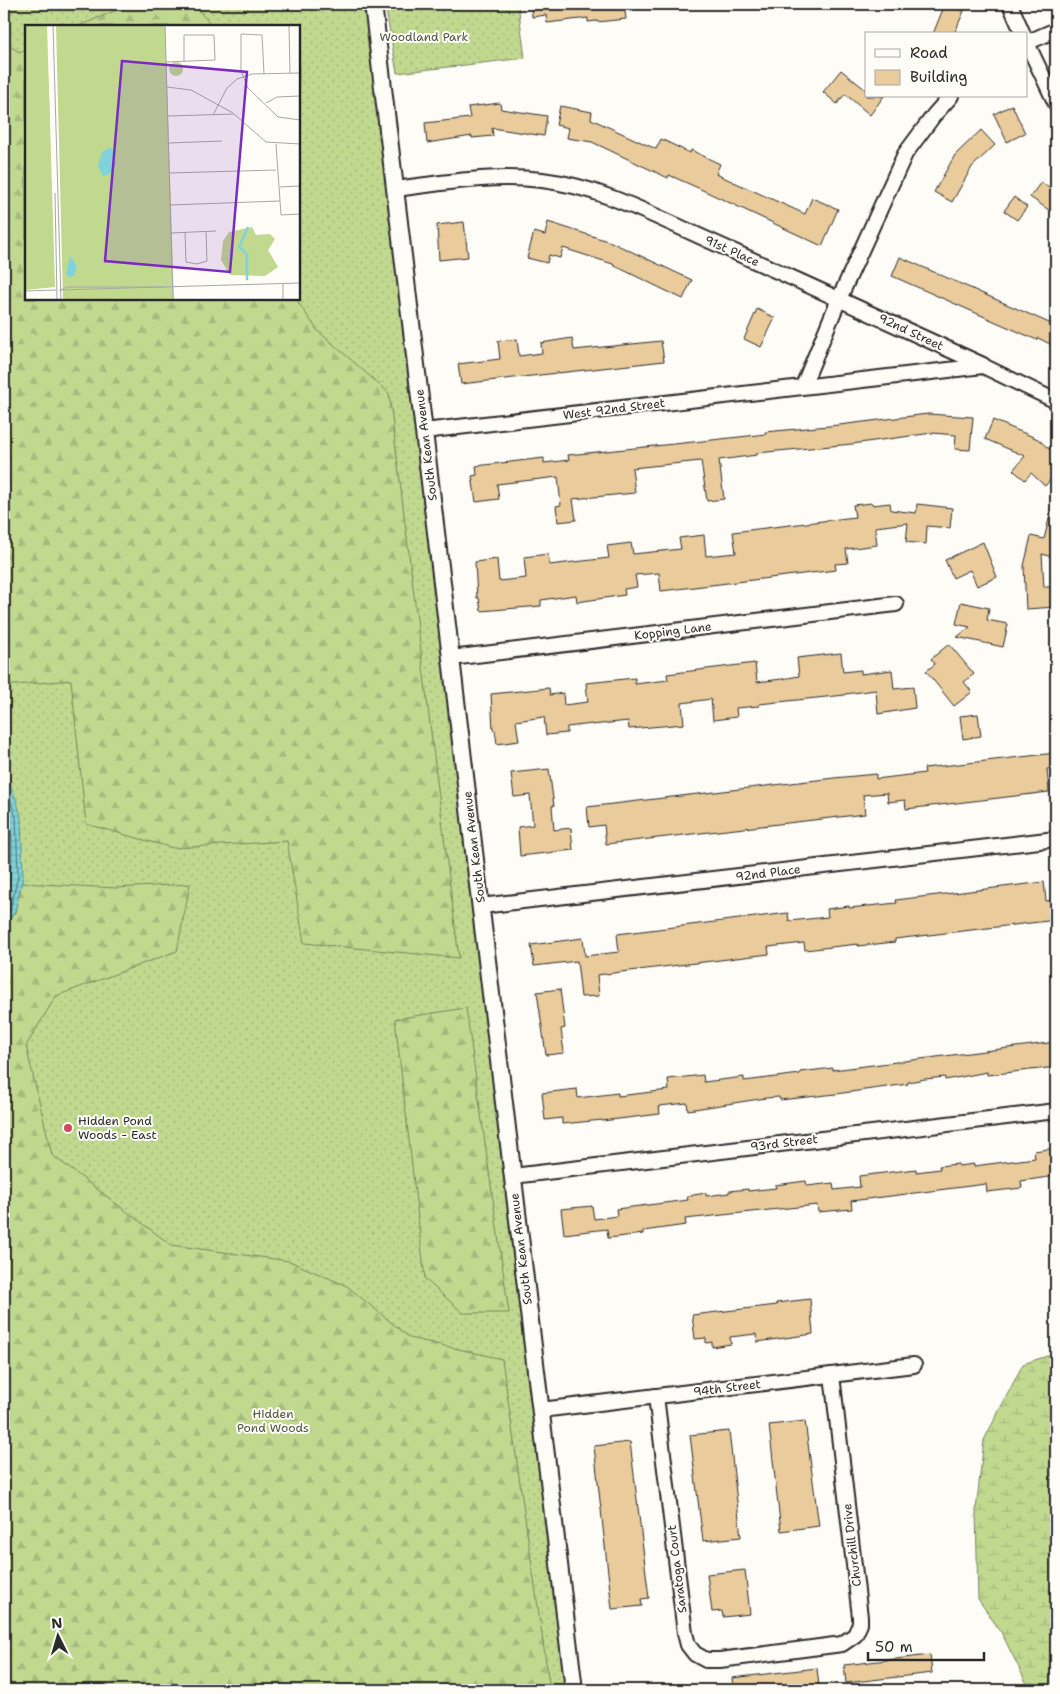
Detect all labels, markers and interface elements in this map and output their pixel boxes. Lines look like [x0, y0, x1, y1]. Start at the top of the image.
inset map [25, 25, 300, 300]
park label: Woodland Park [380, 29, 469, 45]
legend [865, 32, 1028, 98]
text: Road [910, 43, 948, 63]
text: Building [910, 67, 967, 87]
street label: 91st Place [702, 232, 762, 270]
street label: 92nd Street [876, 310, 946, 354]
street label: South Kean Avenue [411, 388, 441, 502]
street label: West 92nd Street [562, 395, 666, 423]
street label: Kopping Lane [633, 618, 713, 644]
street label: South Kean Avenue [459, 790, 489, 904]
street label: 92nd Place [735, 861, 802, 885]
place label: Hidden Pond Woods - East [78, 1113, 157, 1143]
marker: Hidden Pond Woods - East [62, 1122, 74, 1134]
street label: 93rd Street [749, 1131, 819, 1155]
street label: South Kean Avenue [506, 1192, 536, 1306]
street label: 94th Street [692, 1376, 762, 1400]
park label: Hidden Pond Woods [237, 1406, 309, 1436]
street label: Churchill Drive [839, 1502, 865, 1587]
street label: Saratoga Court [664, 1524, 690, 1614]
north arrow [32, 1612, 82, 1662]
text: N [51, 1614, 63, 1632]
scale bar [868, 1629, 984, 1661]
text: 50 m [875, 1637, 913, 1657]

